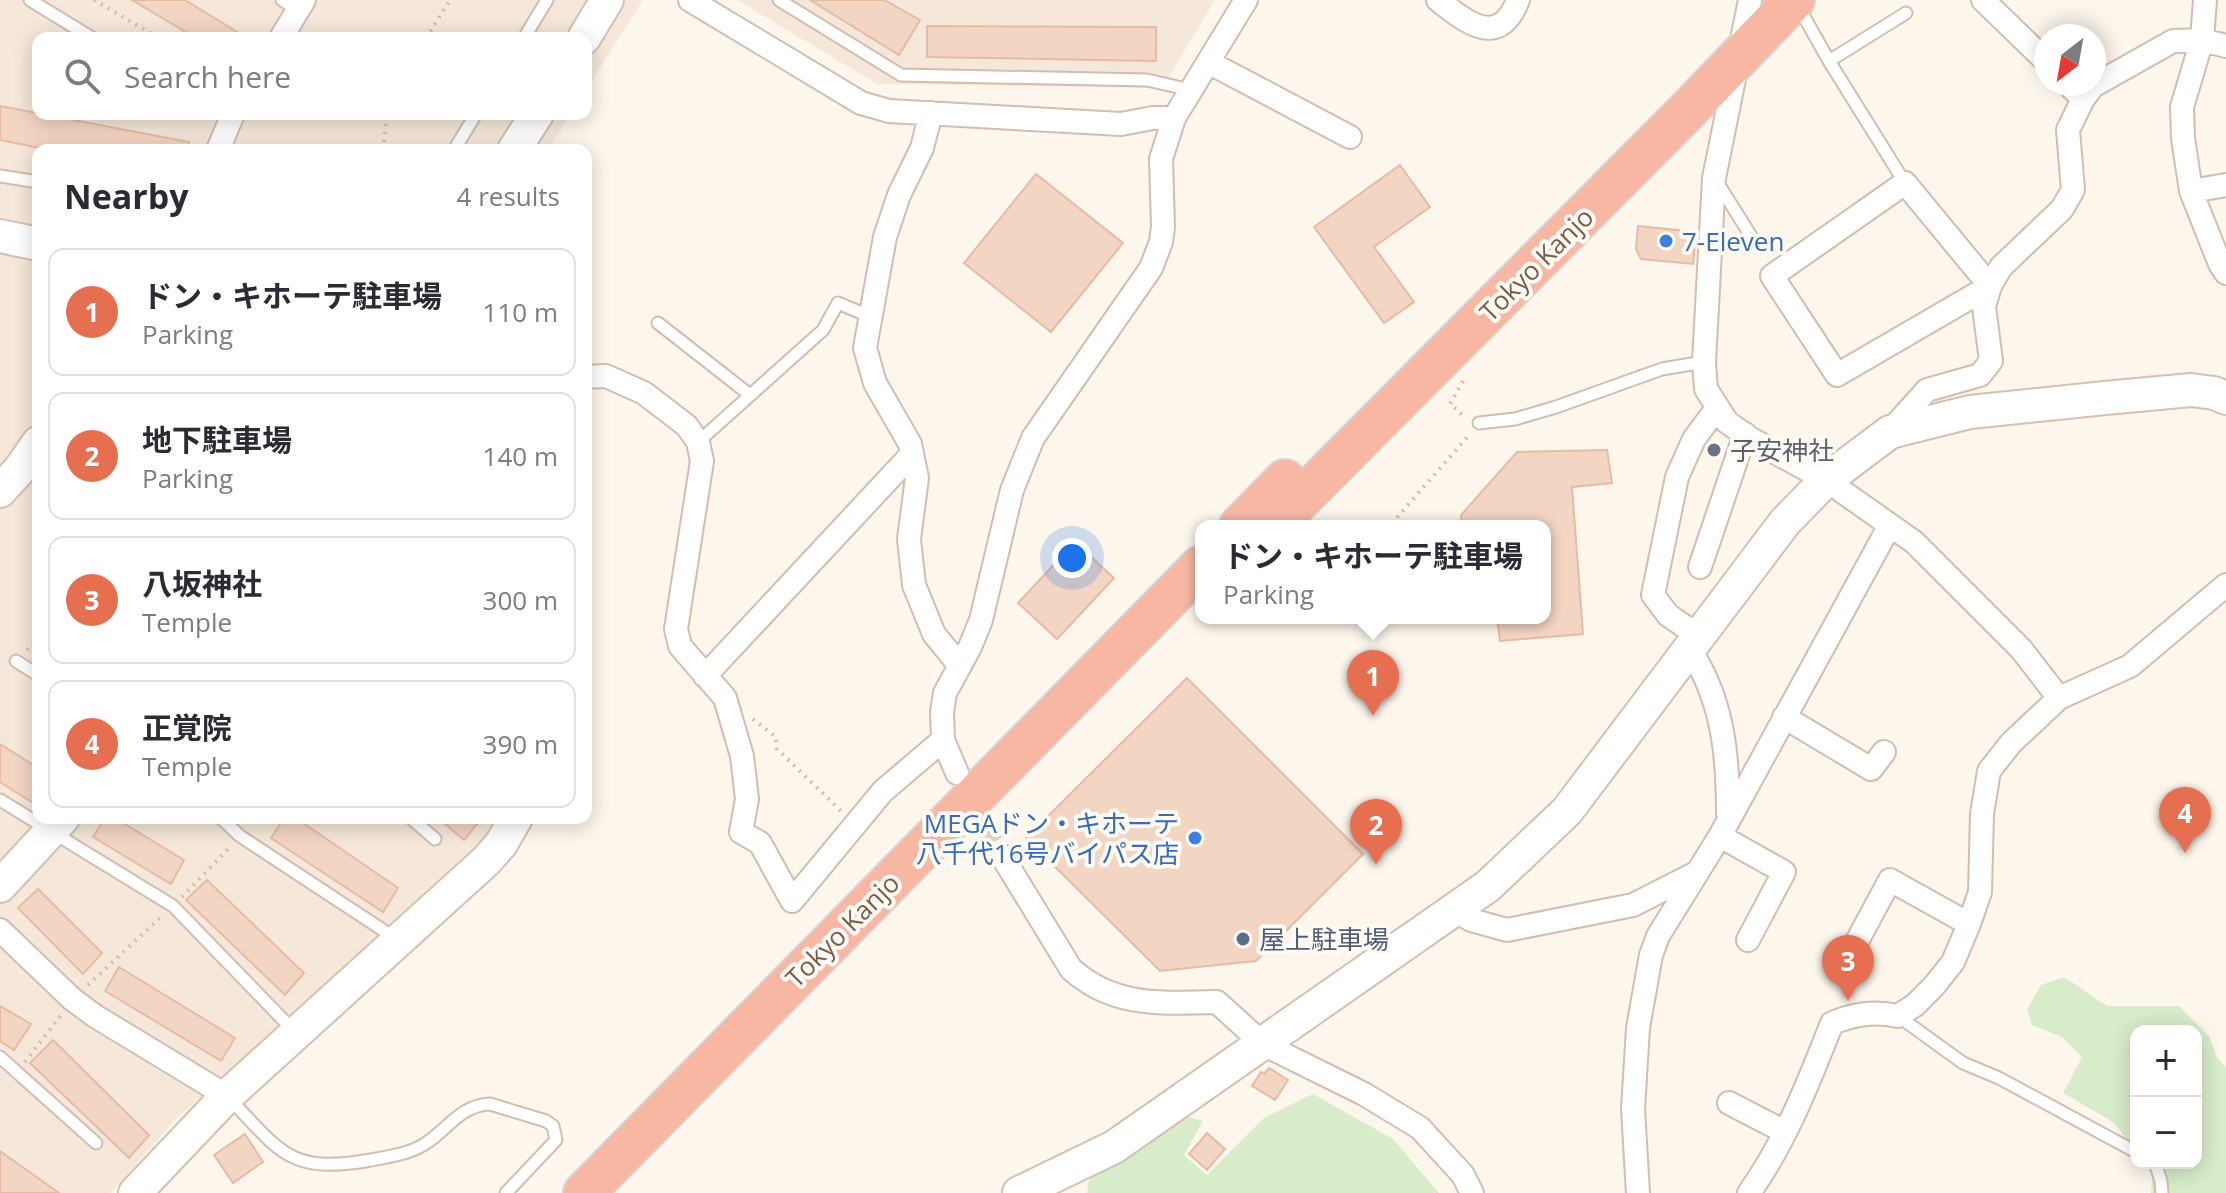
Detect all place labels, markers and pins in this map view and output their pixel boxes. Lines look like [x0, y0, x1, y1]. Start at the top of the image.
place label: 7-Eleven [1682, 223, 1784, 259]
marker: 7-Eleven [1657, 232, 1675, 250]
place label: 子安神社 [1730, 432, 1834, 468]
marker: 子安神社 [1705, 441, 1723, 459]
pin: 1 [1347, 650, 1399, 716]
pin: 4 [2159, 787, 2211, 853]
pin: 2 [1350, 799, 1402, 865]
place label: MEGAドン・キホーテ 八千代16号バイパス店 [916, 805, 1179, 871]
marker: MEGAドン・キホーテ 八千代16号バイパス店 [1186, 829, 1204, 847]
place label: 屋上駐車場 [1259, 921, 1389, 957]
marker: 屋上駐車場 [1234, 930, 1252, 948]
pin: 3 [1822, 935, 1874, 1001]

